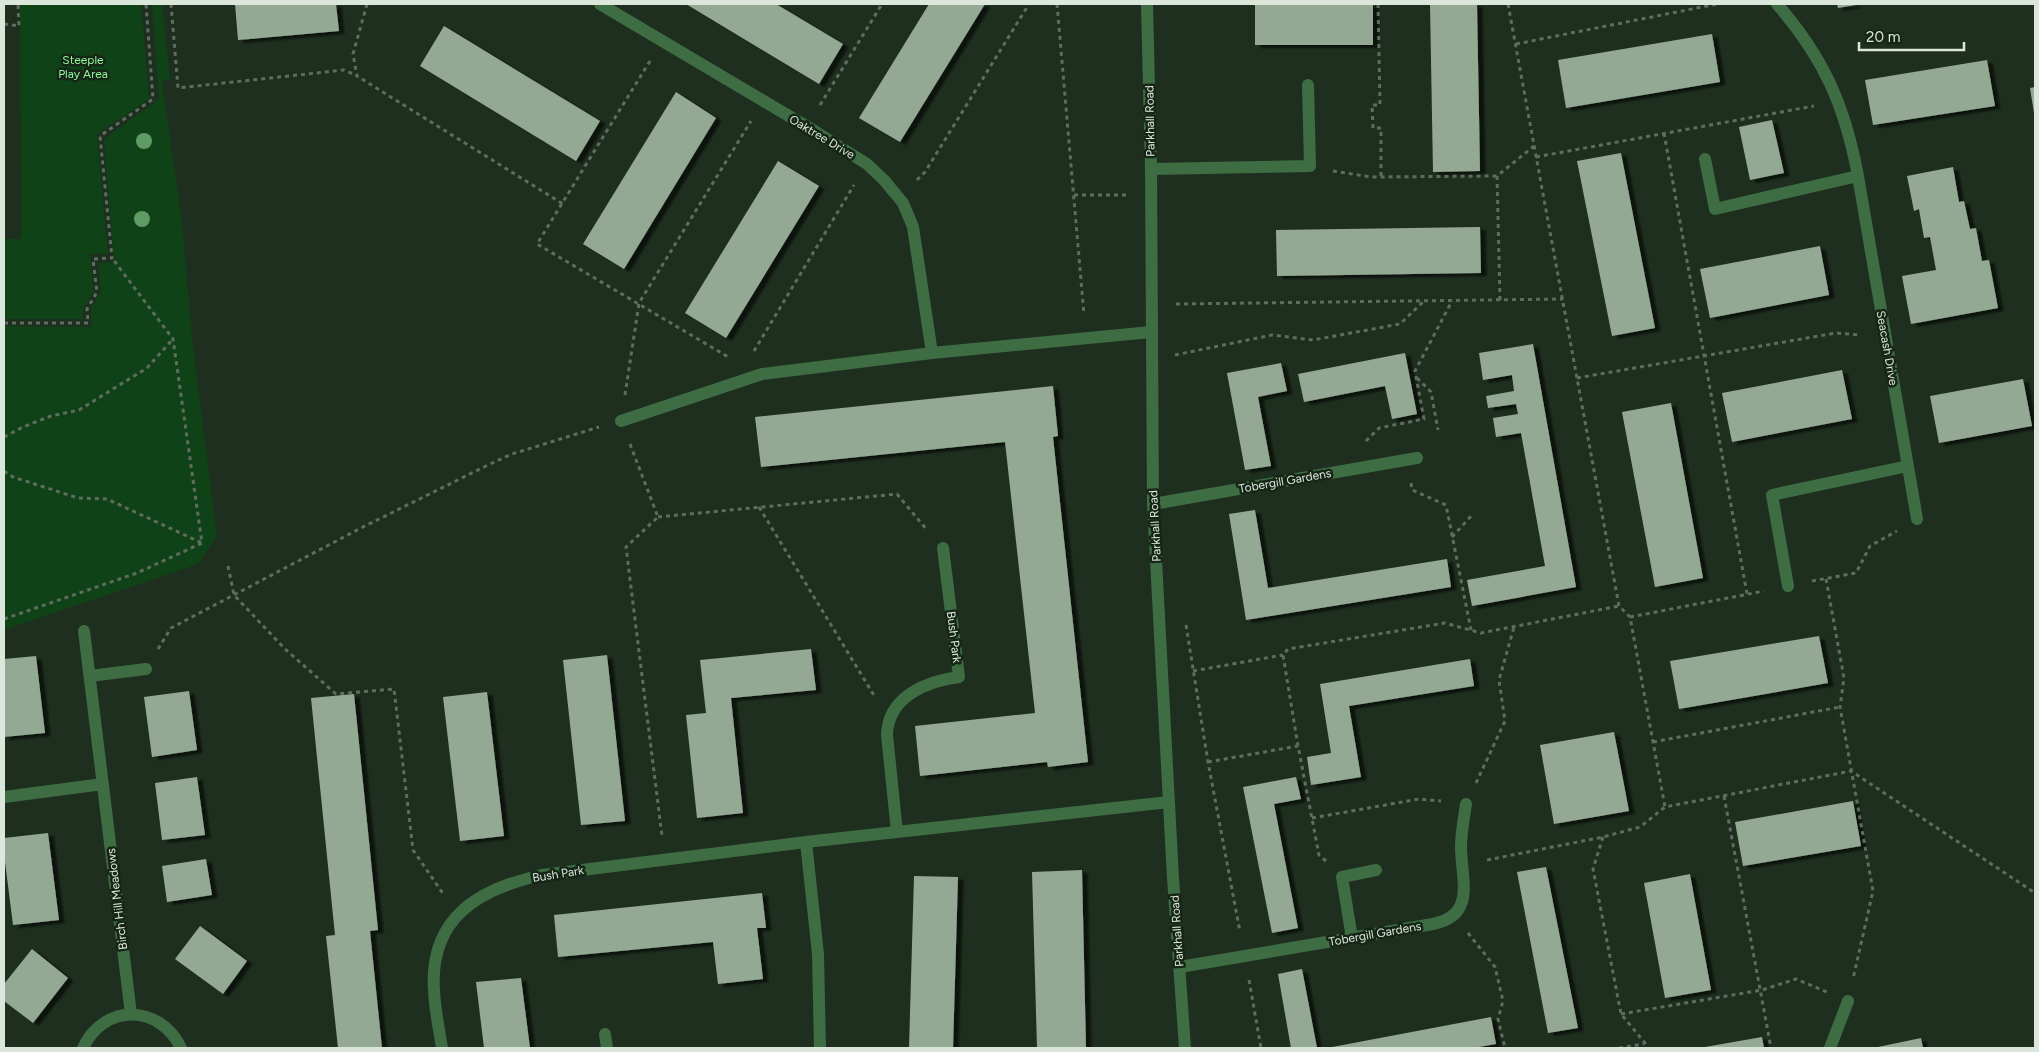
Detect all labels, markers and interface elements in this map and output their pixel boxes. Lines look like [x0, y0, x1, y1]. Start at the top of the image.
scale bar [1859, 20, 1964, 52]
text: 20 m [1866, 28, 1900, 46]
park label: Steeple Play Area [58, 53, 108, 81]
street label: Parkhall Road [1142, 85, 1158, 157]
street label: Oaktree Drive [787, 112, 858, 162]
street label: Seacash Drive [1874, 310, 1901, 387]
street label: Tobergill Gardens [1238, 466, 1333, 496]
street label: Parkhall Road [1146, 490, 1164, 562]
street label: Bush Park [944, 610, 964, 664]
street label: Birch Hill Meadows [104, 847, 130, 950]
street label: Bush Park [531, 863, 585, 885]
street label: Parkhall Road [1168, 895, 1186, 967]
street label: Tobergill Gardens [1328, 919, 1423, 949]

